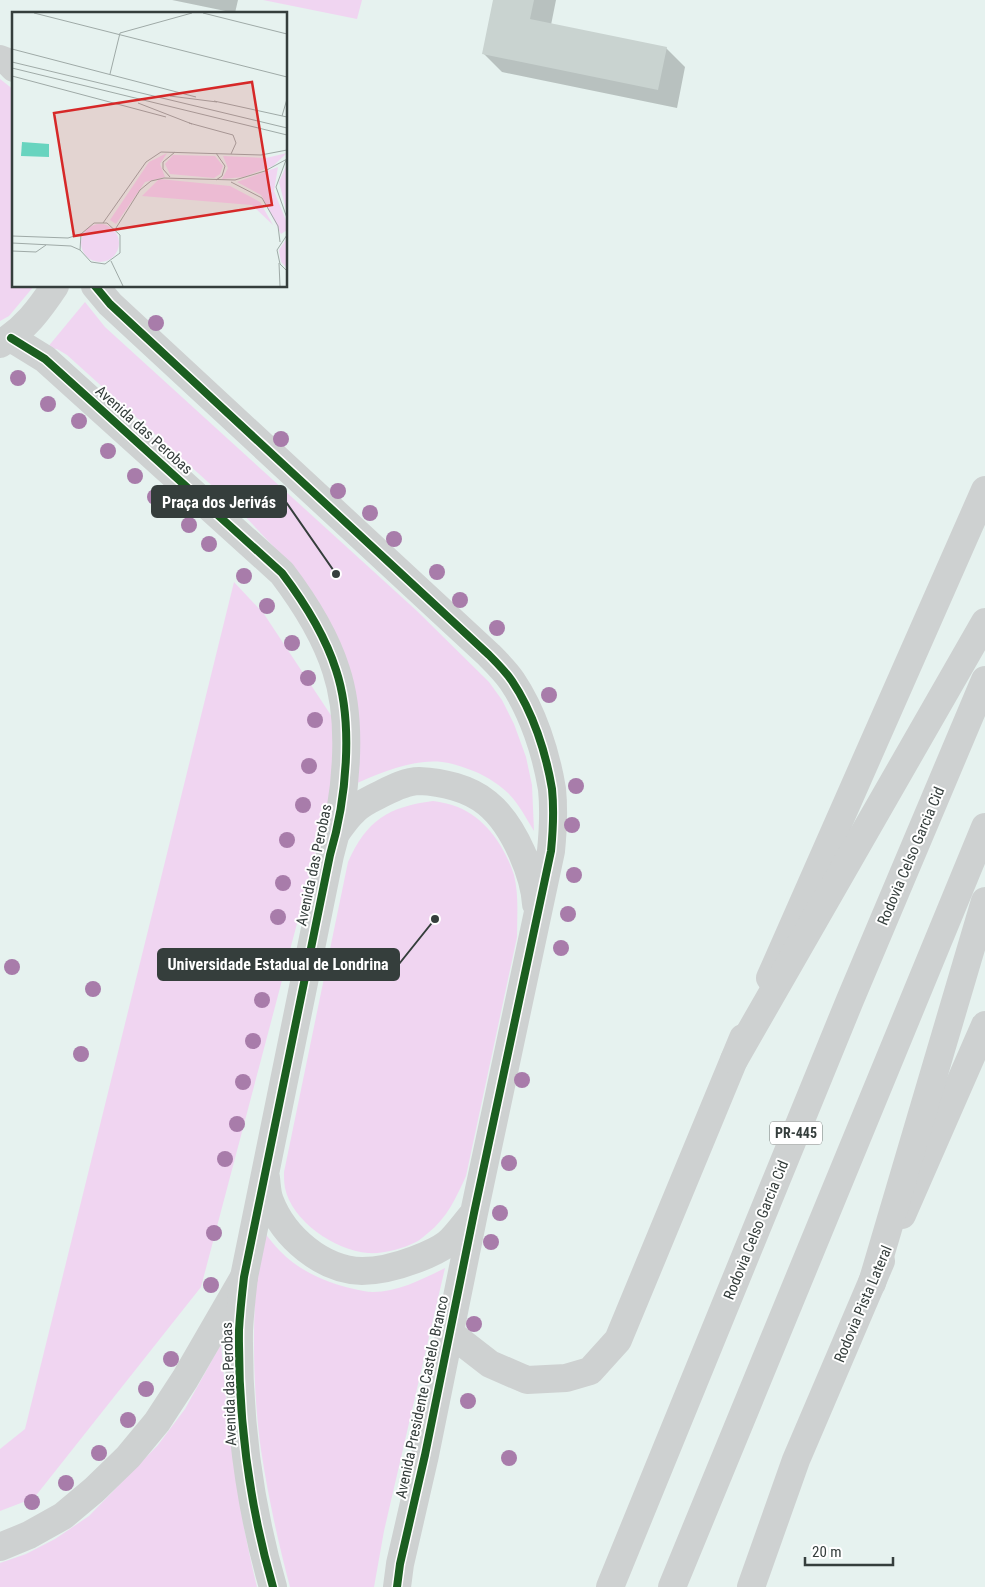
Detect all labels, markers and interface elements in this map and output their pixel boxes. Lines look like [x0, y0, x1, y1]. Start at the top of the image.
inset map [12, 12, 288, 288]
street label: Avenida das Perobas [92, 382, 196, 478]
callout: Praça dos Jerivás [152, 486, 286, 517]
text: Praça dos Jerivás [162, 493, 276, 512]
street label: Rodovia Celso Garcia Cid [874, 784, 948, 928]
street label: Avenida das Perobas [292, 802, 336, 927]
callout: Universidade Estadual de Londrina [158, 949, 399, 980]
text: Universidade Estadual de Londrina [167, 955, 389, 974]
road number: PR-445 [770, 1122, 822, 1144]
street label: Rodovia Celso Garcia Cid [720, 1158, 792, 1302]
street label: Rodovia Pista Lateral [830, 1243, 896, 1365]
street label: Avenida Presidente Castelo Branco [392, 1294, 452, 1500]
street label: Avenida das Perobas [218, 1322, 240, 1446]
scale bar [805, 1534, 892, 1566]
text: 20 m [812, 1543, 842, 1561]

